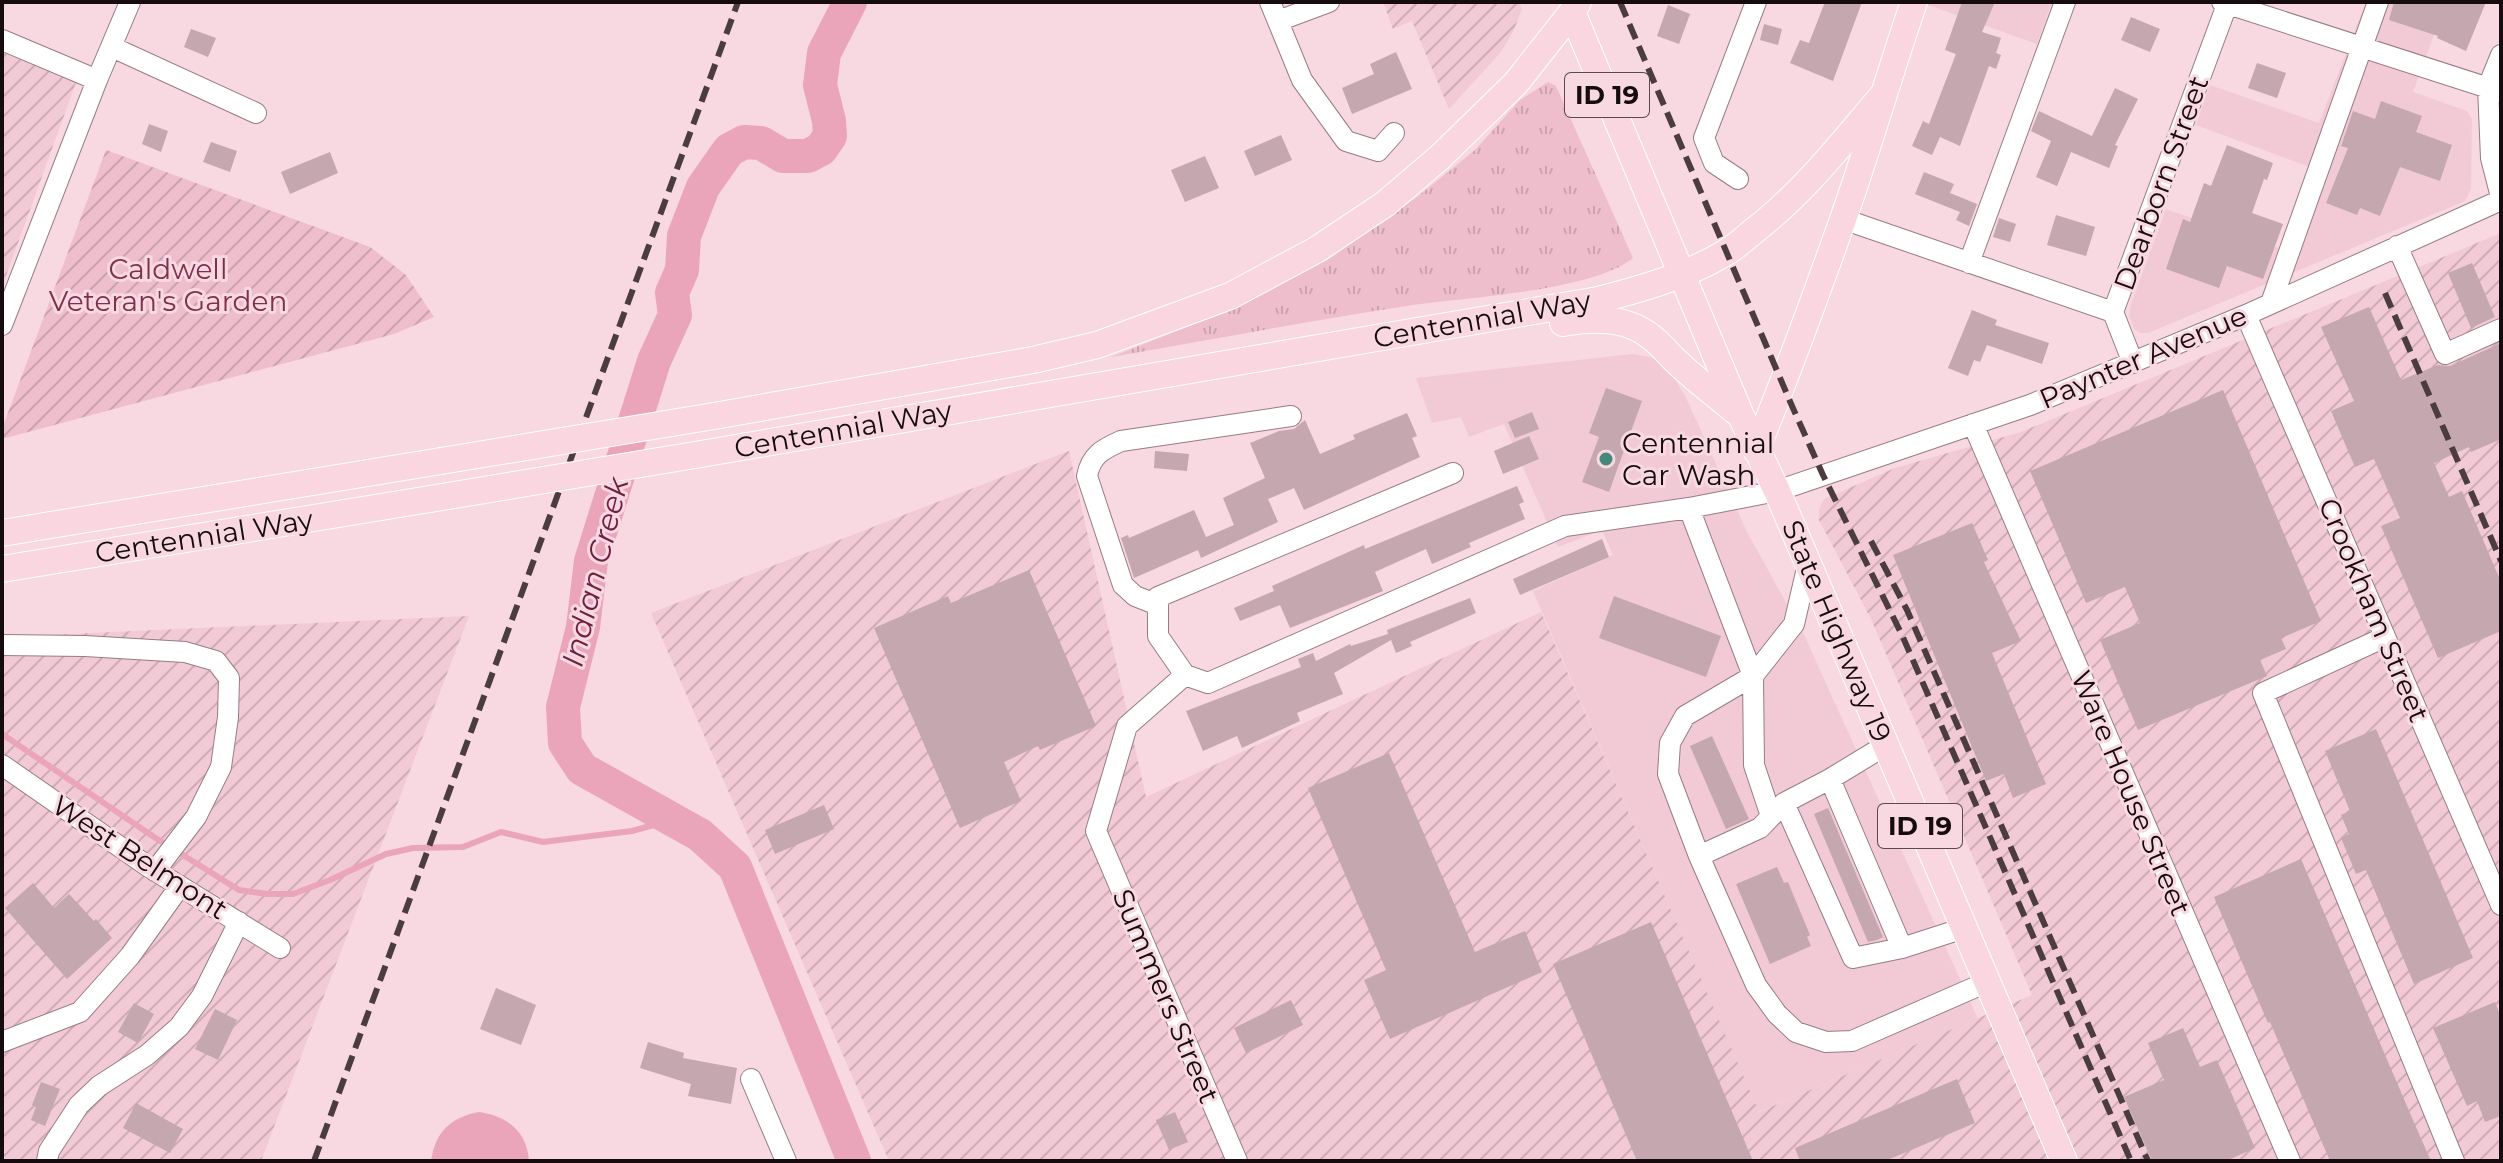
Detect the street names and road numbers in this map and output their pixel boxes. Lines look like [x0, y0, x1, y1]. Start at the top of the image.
street label: Dearborn Street [2106, 71, 2216, 295]
road number: ID 19 [1565, 73, 1649, 117]
street label: Centennial Way [1371, 283, 1594, 355]
street label: Paynter Avenue [2034, 298, 2252, 416]
street label: Centennial Way [732, 393, 955, 465]
street label: Crookham Street [2312, 493, 2436, 727]
street label: Centennial Way [93, 502, 316, 570]
street label: State Highway 19 [1775, 515, 1899, 747]
street label: Ware House Street [2064, 665, 2198, 921]
street label: West Belmont [46, 788, 234, 926]
road number: ID 19 [1878, 804, 1962, 848]
street label: Summers Street [1106, 884, 1226, 1108]

